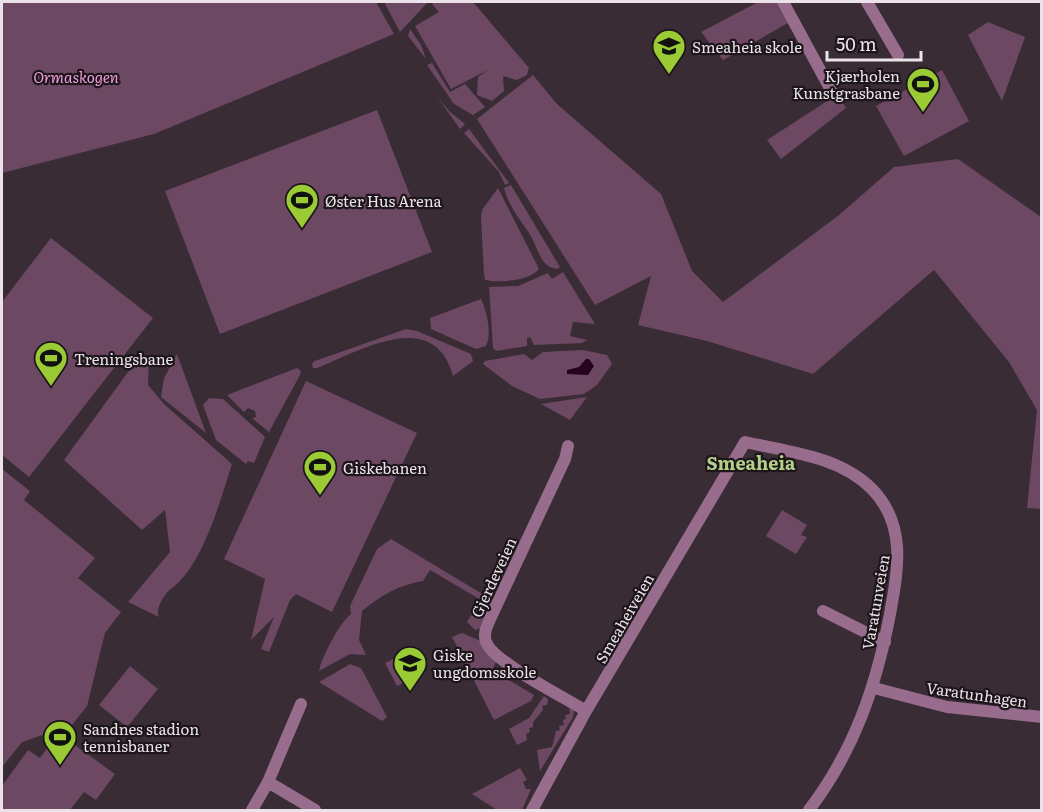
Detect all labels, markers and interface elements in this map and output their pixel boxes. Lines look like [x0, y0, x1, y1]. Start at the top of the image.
scale bar [827, 24, 922, 62]
school or university icon: Smeaheia skole [651, 28, 687, 75]
text: 50 m [836, 30, 877, 57]
place label: Smeaheia skole [692, 35, 802, 58]
place label: Kjærholen Kunstgrasbane [793, 64, 900, 104]
park label: Ormaskogen [33, 65, 119, 88]
sports icon: Kjærholen Kunstgrasbane [905, 66, 941, 113]
sports icon: Øster Hus Arena [284, 182, 320, 229]
place label: Øster Hus Arena [325, 189, 443, 212]
sports icon: Treningsbane [33, 340, 69, 387]
place label: Treningsbane [74, 347, 174, 370]
sports icon: Giskebanen [302, 449, 338, 496]
district label: Smeaheia [707, 449, 796, 476]
place label: Giskebanen [343, 456, 427, 479]
street label: Gjerdeveien [464, 533, 522, 621]
street label: Varatunveien [855, 553, 895, 651]
street label: Smeaheiveien [589, 569, 659, 667]
place label: Giske ungdomsskole [433, 643, 537, 683]
school or university icon: Giske ungdomsskole [392, 645, 428, 692]
street label: Varatunhagen [925, 676, 1029, 712]
place label: Sandnes stadion tennisbaner [83, 717, 199, 757]
sports icon: Sandnes stadion tennisbaner [42, 719, 78, 766]

